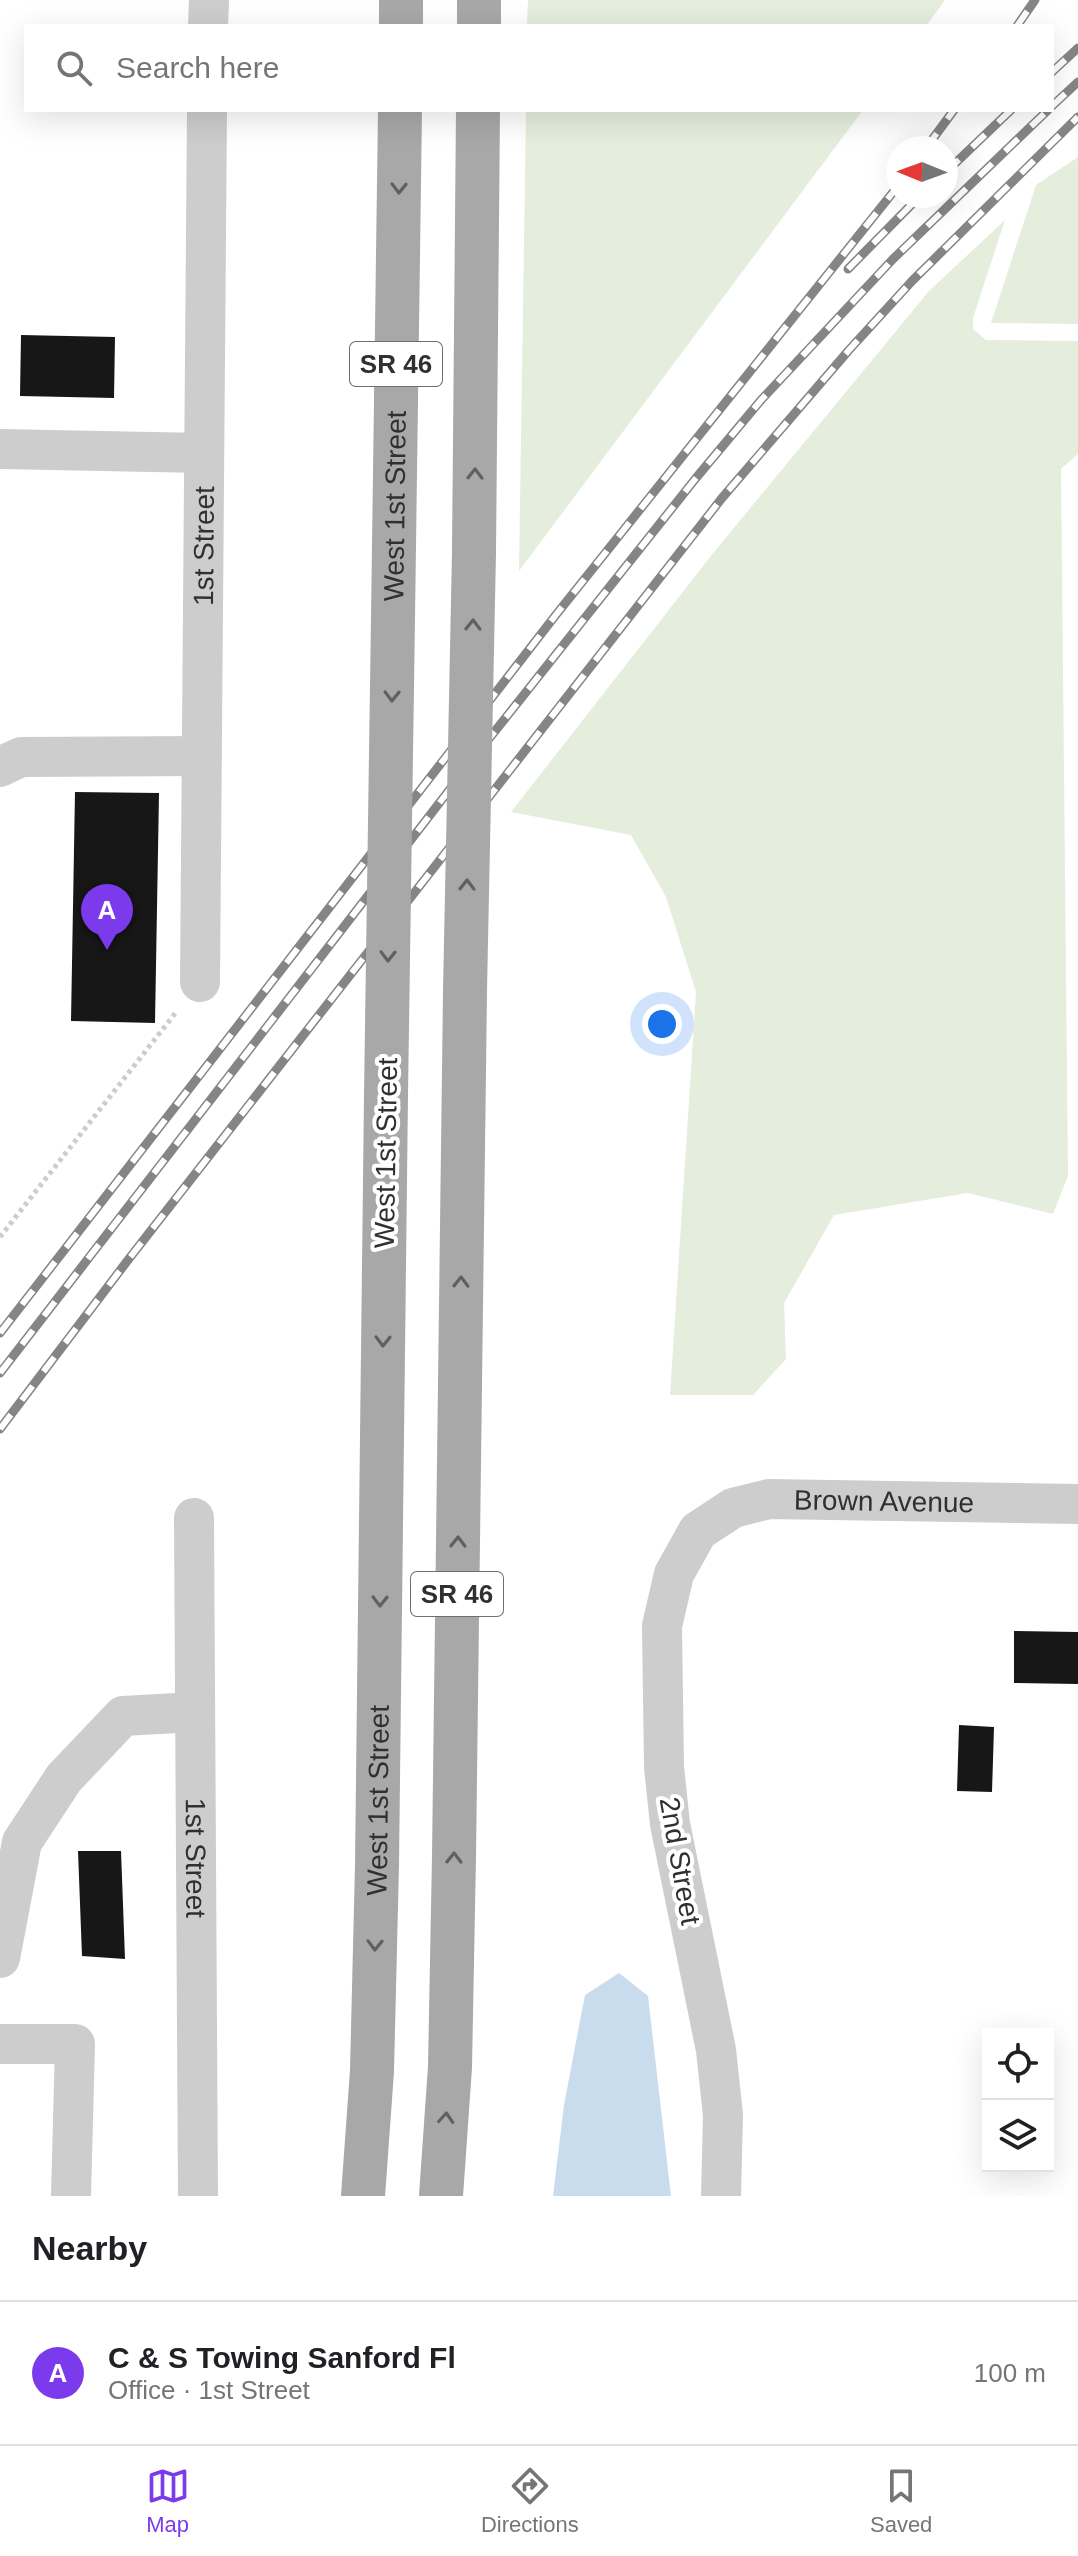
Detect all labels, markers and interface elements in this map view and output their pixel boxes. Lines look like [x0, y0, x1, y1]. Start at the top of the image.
search box [24, 24, 1054, 112]
icon: search [52, 46, 96, 90]
text: Search here [116, 51, 279, 84]
north arrow [886, 136, 958, 208]
one-way arrow [390, 182, 407, 195]
road number: SR 46 [350, 342, 442, 386]
street label: West 1st Street [378, 410, 411, 602]
one-way arrow [466, 467, 484, 480]
street label: 1st Street [188, 486, 219, 606]
one-way arrow [464, 618, 481, 631]
one-way arrow [383, 690, 400, 703]
one-way arrow [458, 878, 476, 891]
pin: A [81, 884, 133, 950]
one-way arrow [379, 950, 397, 963]
your location [642, 1004, 682, 1044]
street label: West 1st Street [369, 1057, 403, 1249]
one-way arrow [452, 1275, 470, 1288]
one-way arrow [374, 1335, 392, 1348]
street label: Brown Avenue [794, 1484, 974, 1518]
one-way arrow [449, 1535, 467, 1548]
road number: SR 46 [411, 1572, 503, 1616]
one-way arrow [371, 1595, 389, 1608]
street label: West 1st Street [361, 1705, 394, 1896]
street label: 2nd Street [654, 1795, 707, 1928]
street label: 1st Street [180, 1798, 212, 1918]
one-way arrow [445, 1851, 463, 1864]
one-way arrow [366, 1939, 383, 1952]
map controls [982, 2028, 1054, 2172]
button: locate [982, 2028, 1054, 2100]
button: layers [982, 2100, 1054, 2172]
one-way arrow [437, 2111, 454, 2124]
text: Nearby [32, 2229, 147, 2267]
text: C & S Towing Sanford Fl [108, 2341, 456, 2374]
text: A [49, 2358, 67, 2388]
text: 100 m [974, 2358, 1046, 2388]
text: Office · 1st Street [108, 2375, 310, 2405]
tab: Map [146, 2464, 190, 2538]
tab: Directions [481, 2464, 579, 2538]
tab: Saved [870, 2464, 932, 2538]

